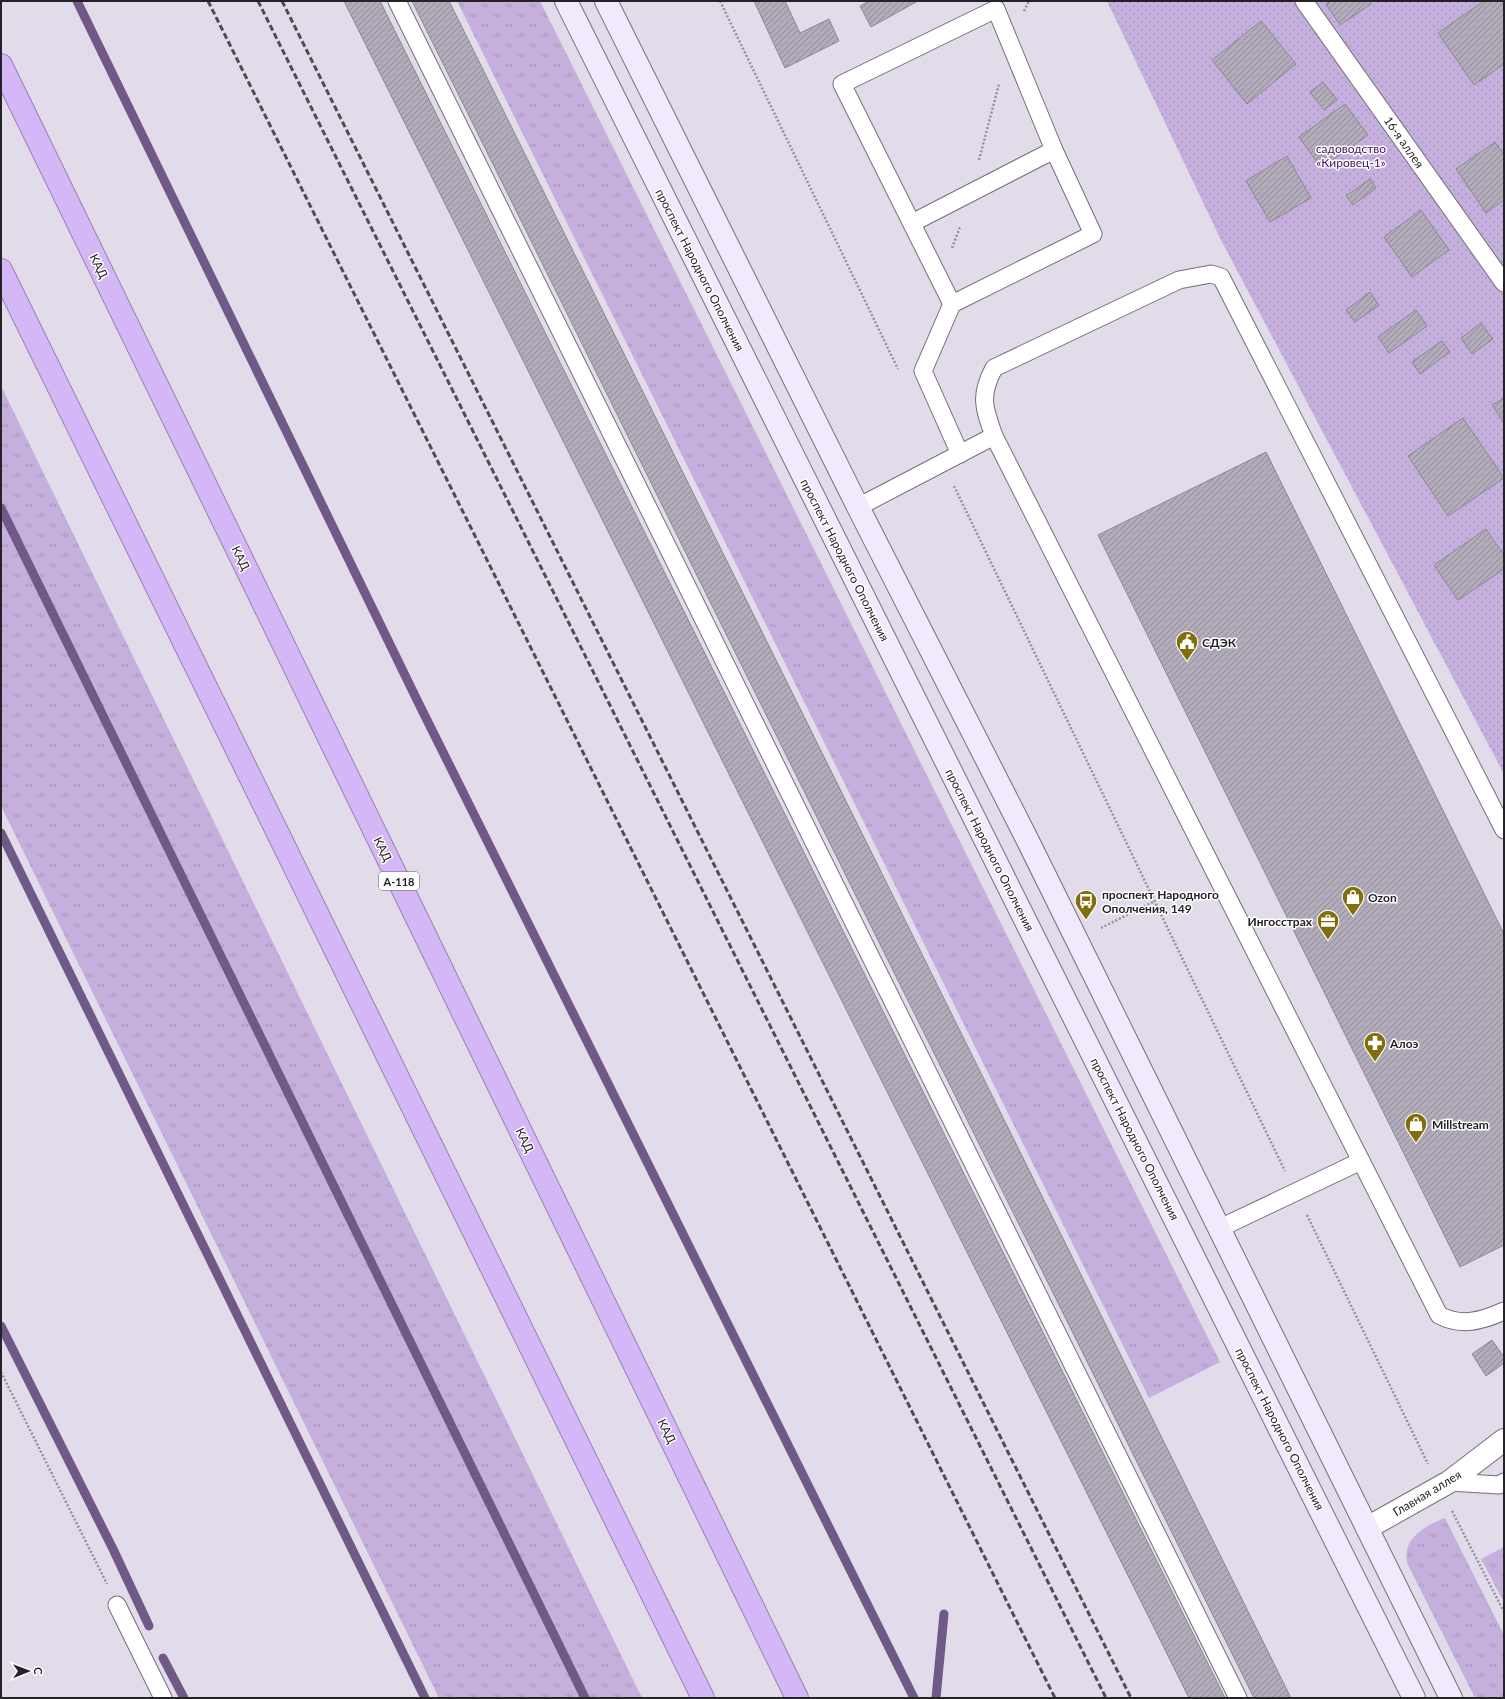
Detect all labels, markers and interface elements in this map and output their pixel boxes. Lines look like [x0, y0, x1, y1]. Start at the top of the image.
street label: 16-я аллея [1381, 113, 1427, 171]
park label: садоводство «Кировец-1» [1316, 141, 1386, 170]
street label: проспект Народного Ополчения [652, 186, 748, 354]
street label: КАД [87, 251, 112, 281]
street label: проспект Народного Ополчения [797, 476, 893, 644]
street label: КАД [229, 543, 254, 573]
public building icon: СДЭК [1174, 629, 1200, 662]
place label: СДЭК [1202, 635, 1237, 650]
street label: проспект Народного Ополчения [942, 766, 1038, 934]
street label: КАД [371, 834, 396, 864]
road number: А-118 [379, 872, 419, 890]
shop icon: Ozon [1340, 884, 1366, 917]
place label: проспект Народного Ополчения, 149 [1102, 887, 1219, 916]
bus stop icon: проспект Народного Ополчения, 149 [1073, 888, 1099, 921]
place label: Ozon [1368, 890, 1397, 905]
office icon: Ингосстрах [1315, 908, 1341, 941]
place label: Ингосстрах [1247, 914, 1313, 929]
pharmacy icon: Алоэ [1362, 1030, 1388, 1063]
place label: Алоэ [1389, 1036, 1418, 1051]
street label: проспект Народного Ополчения [1087, 1055, 1183, 1223]
shop icon: Millstream [1403, 1111, 1429, 1144]
place label: Millstream [1432, 1117, 1489, 1132]
street label: КАД [513, 1125, 538, 1155]
street label: проспект Народного Ополчения [1232, 1345, 1328, 1513]
street label: КАД [655, 1416, 680, 1446]
street label: Главная аллея [1390, 1467, 1464, 1519]
north arrow [8, 1651, 48, 1691]
text: С [32, 1667, 45, 1675]

